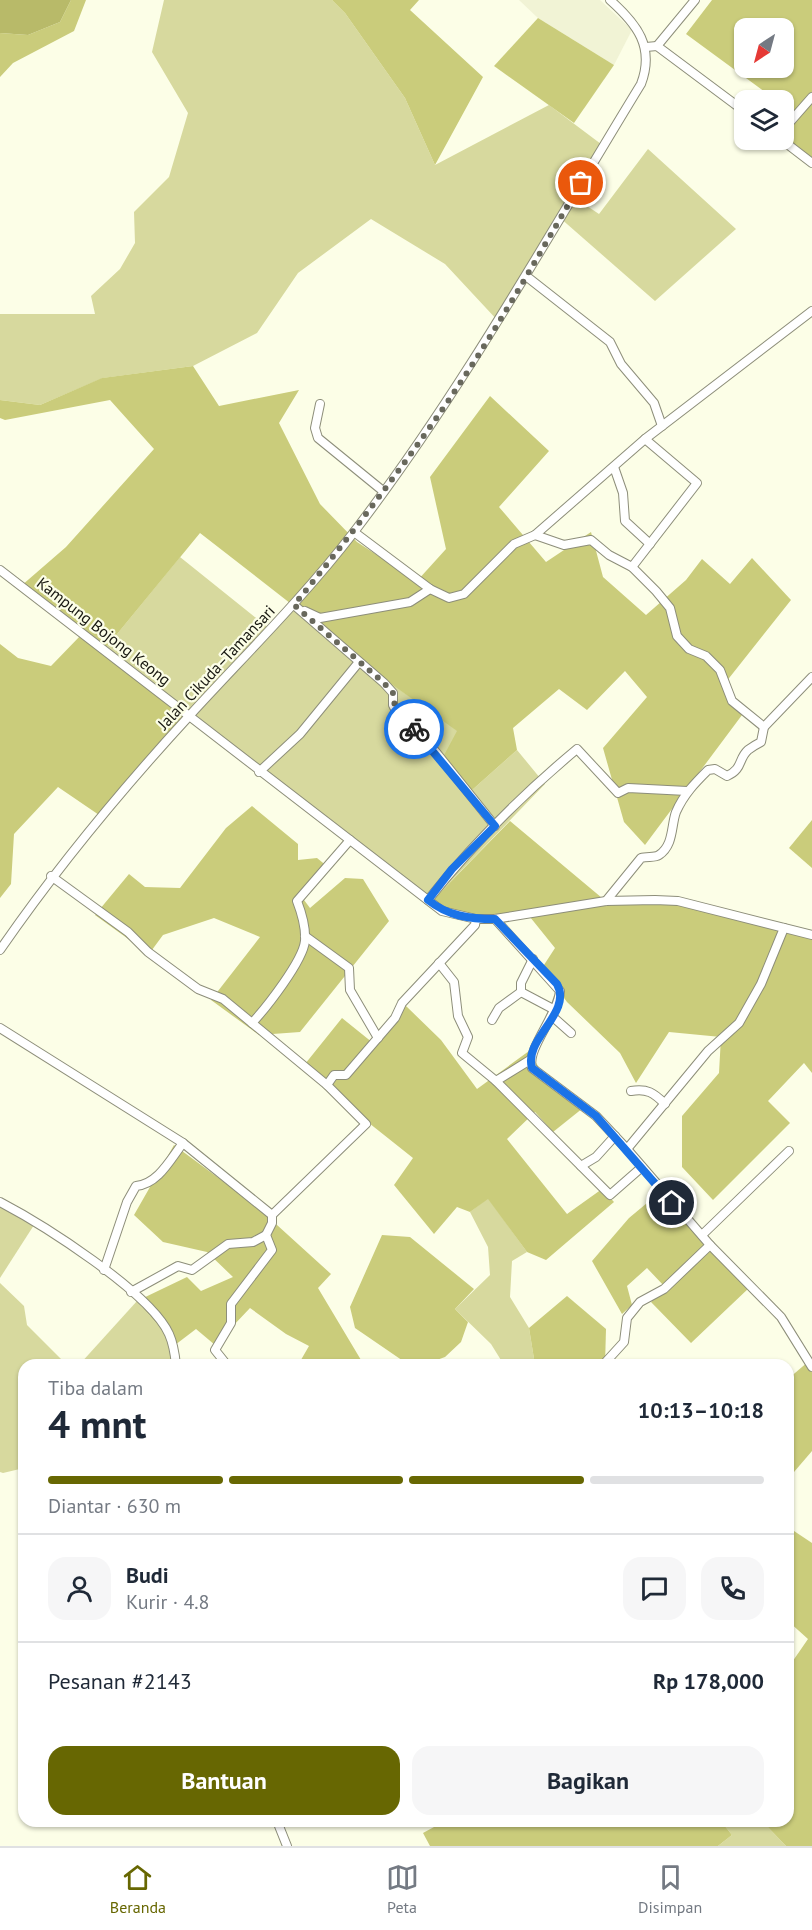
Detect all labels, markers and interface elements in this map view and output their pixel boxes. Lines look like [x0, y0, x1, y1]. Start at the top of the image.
north arrow [734, 18, 794, 78]
map controls [734, 18, 794, 150]
button: layers [734, 90, 794, 150]
pin [555, 157, 606, 208]
icon: bag [564, 166, 597, 199]
street label: Kampung Bojong Keong [33, 573, 175, 689]
street label: Jalan Cikuda–Tamansari [152, 601, 279, 734]
courier [384, 699, 444, 759]
icon: bike [398, 713, 431, 746]
pin [646, 1177, 697, 1228]
icon: home [655, 1186, 688, 1219]
text: Tiba dalam [48, 1375, 143, 1401]
text: 10:13–10:18 [638, 1396, 764, 1424]
text: 4 mnt [48, 1398, 146, 1449]
text: Diantar · 630 m [48, 1493, 181, 1519]
button: person [48, 1557, 111, 1620]
button: chat [623, 1557, 686, 1620]
button: phone [701, 1557, 764, 1620]
text: Budi [126, 1561, 169, 1589]
text: Kurir · 4.8 [126, 1589, 209, 1615]
text: Pesanan #2143 [48, 1667, 192, 1695]
text: Rp 178,000 [653, 1667, 764, 1695]
button: Bantuan [48, 1746, 400, 1815]
button: Bagikan [412, 1746, 764, 1815]
tab: Beranda [110, 1861, 166, 1917]
tab: Peta [386, 1861, 419, 1917]
tab: Disimpan [638, 1861, 702, 1917]

